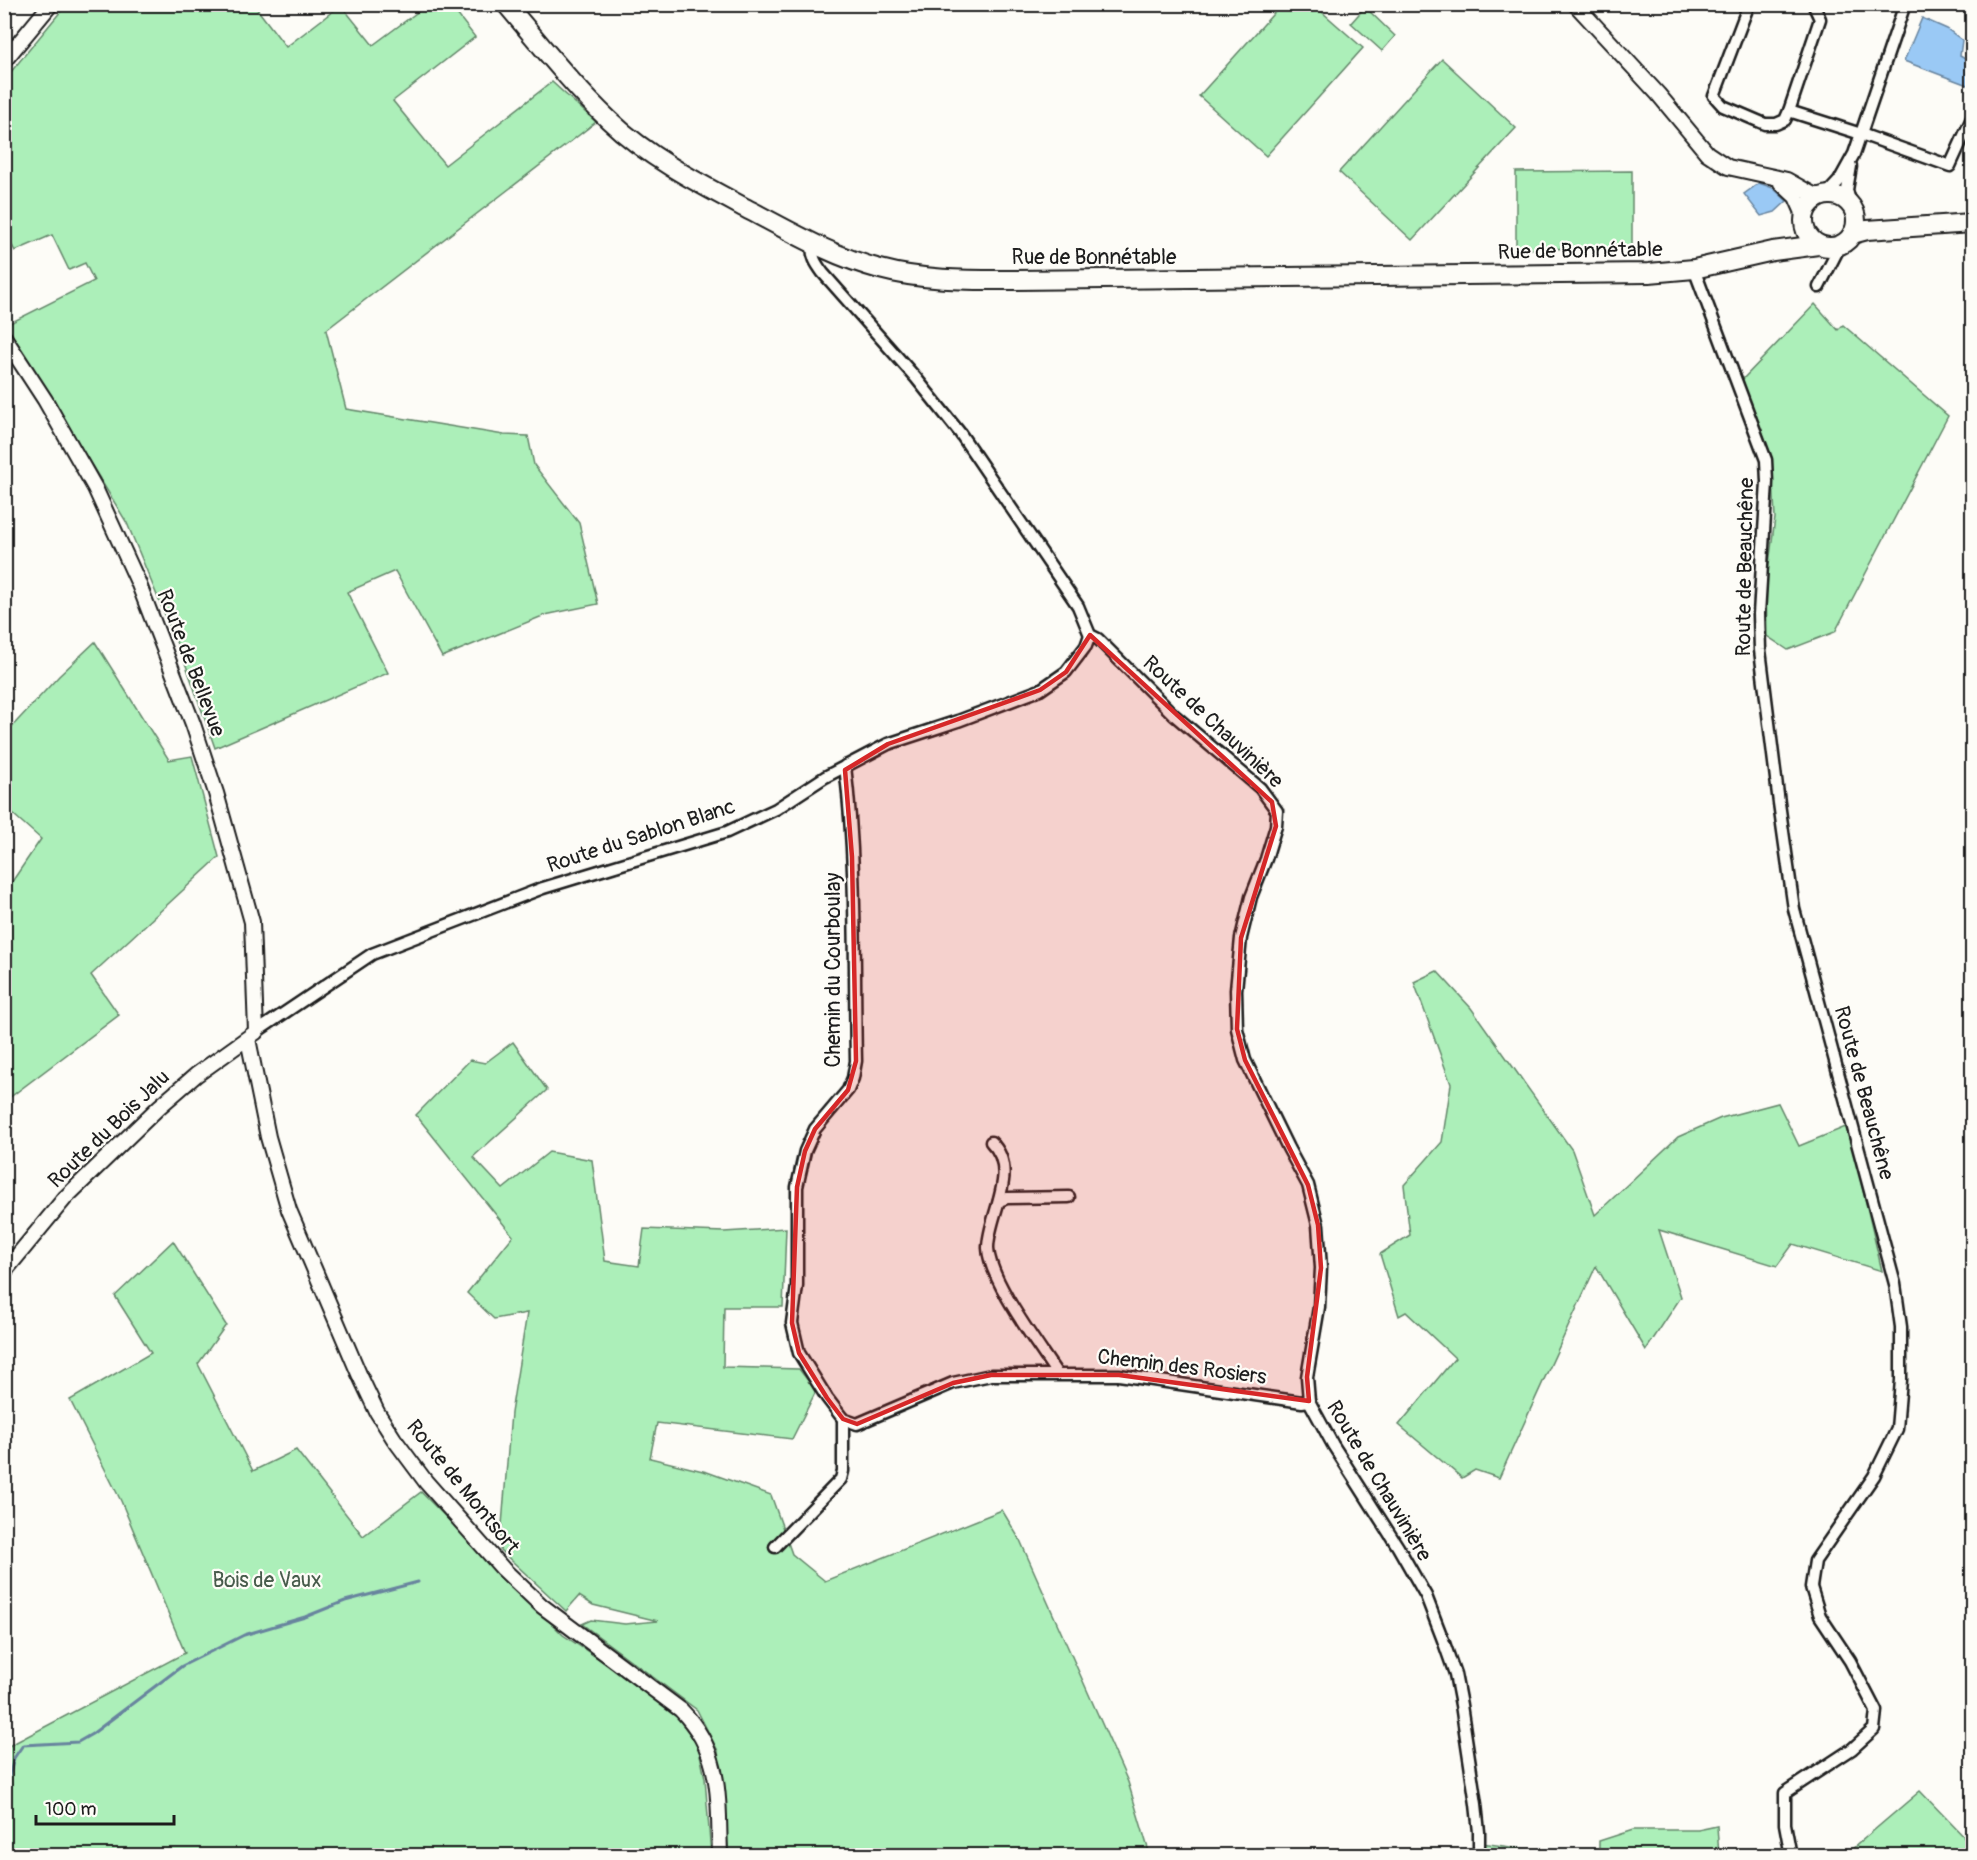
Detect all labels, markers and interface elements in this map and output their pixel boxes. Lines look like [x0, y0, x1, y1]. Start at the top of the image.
street label: Rue de Bonnétable [1497, 236, 1663, 266]
street label: Rue de Bonnétable [1012, 244, 1177, 271]
street label: Route de Beauchêne [1730, 477, 1760, 657]
street label: Route de Bellevue [150, 585, 232, 741]
street label: Route de Chauvinière [1137, 650, 1289, 795]
street label: Route du Sablon Blanc [544, 793, 738, 879]
street label: Chemin du Courboulay [820, 872, 847, 1068]
street label: Route de Beauchêne [1828, 1003, 1900, 1184]
street label: Route du Bois Jalu [42, 1064, 176, 1194]
street label: Chemin des Rosiers [1096, 1343, 1269, 1391]
street label: Route de Chauvinière [1320, 1396, 1438, 1567]
street label: Route de Montsort [400, 1414, 526, 1560]
park label: Bois de Vaux [212, 1567, 322, 1594]
scale bar [36, 1788, 174, 1826]
text: 100 m [45, 1798, 97, 1821]

